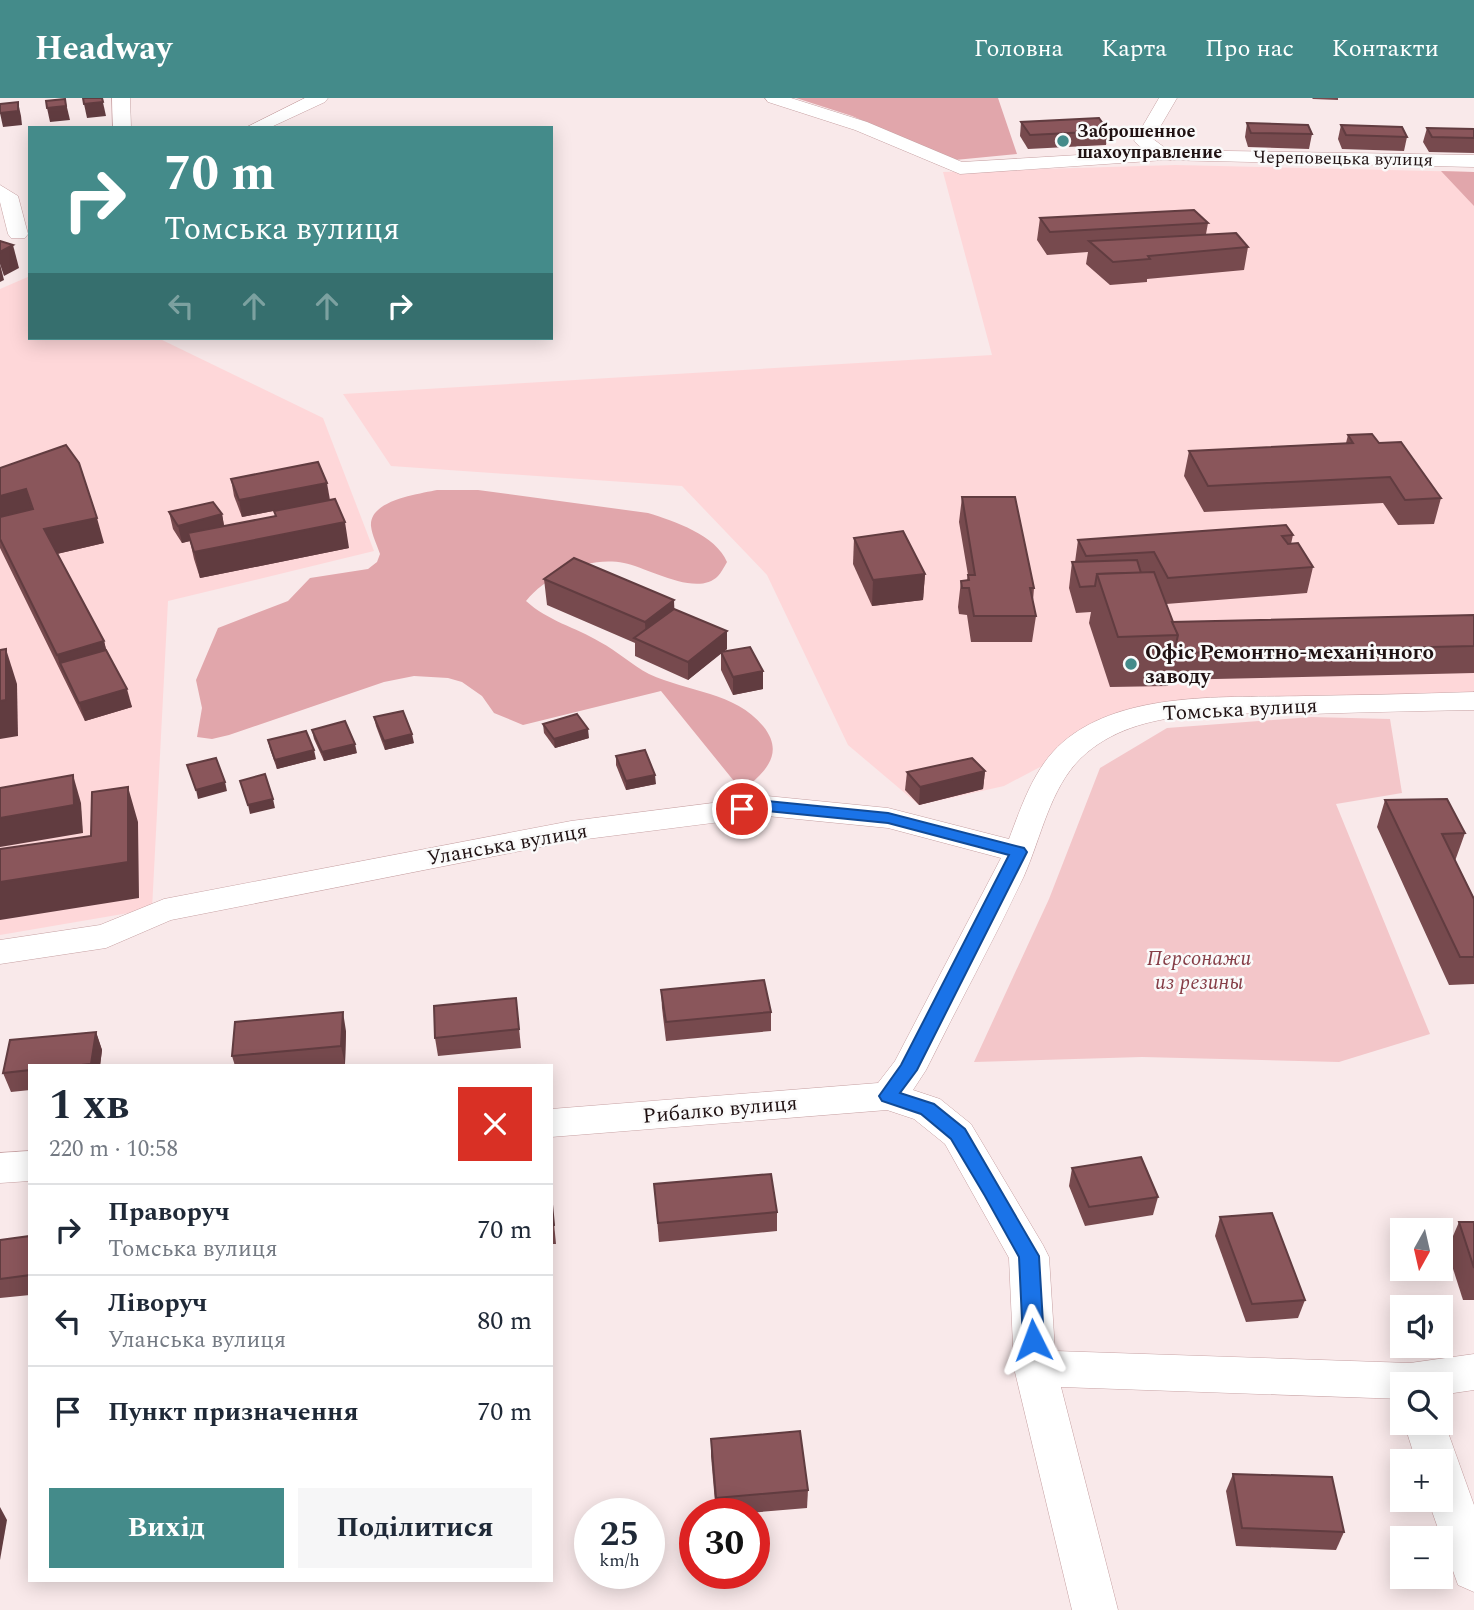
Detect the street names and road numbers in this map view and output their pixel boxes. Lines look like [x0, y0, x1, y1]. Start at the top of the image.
street label: Череповецька вулиця [1253, 143, 1433, 174]
street label: Томська вулиця [1162, 690, 1318, 730]
street label: Уланська вулиця [424, 815, 590, 875]
street label: Рибалко вулиця [641, 1087, 799, 1133]

